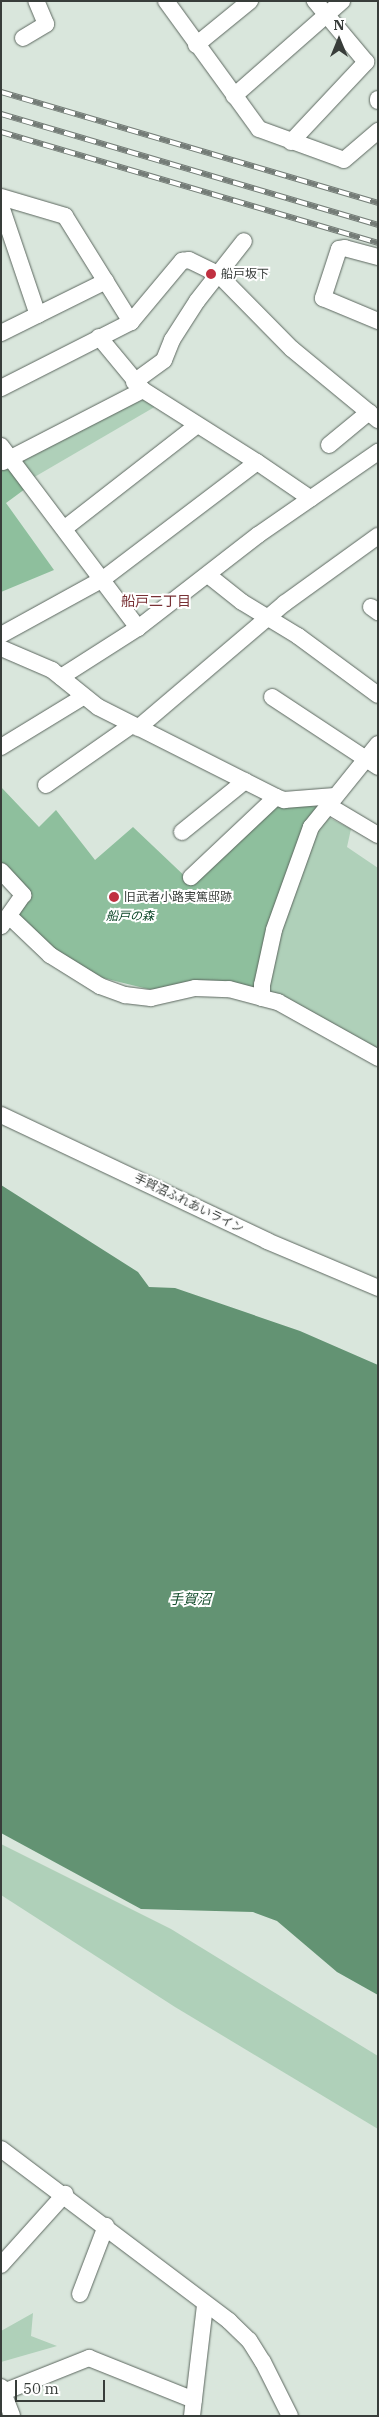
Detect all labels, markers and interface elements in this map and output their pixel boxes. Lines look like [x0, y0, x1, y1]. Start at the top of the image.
north arrow [314, 15, 364, 65]
text: N [333, 16, 345, 34]
place label: 船戸坂下 [221, 267, 269, 281]
marker: 船戸坂下 [205, 268, 217, 280]
district label: 船戸二丁目 [121, 593, 191, 609]
place label: 旧武者小路実篤邸跡 [124, 890, 232, 904]
marker: 旧武者小路実篤邸跡 [108, 891, 120, 903]
park label: 船戸の森 [106, 909, 154, 923]
street label: 手賀沼ふれあいライン [132, 1170, 246, 1236]
water label: 手賀沼 [169, 1591, 211, 1607]
scale bar [18, 2370, 108, 2402]
text: 50 m [23, 2379, 59, 2398]

